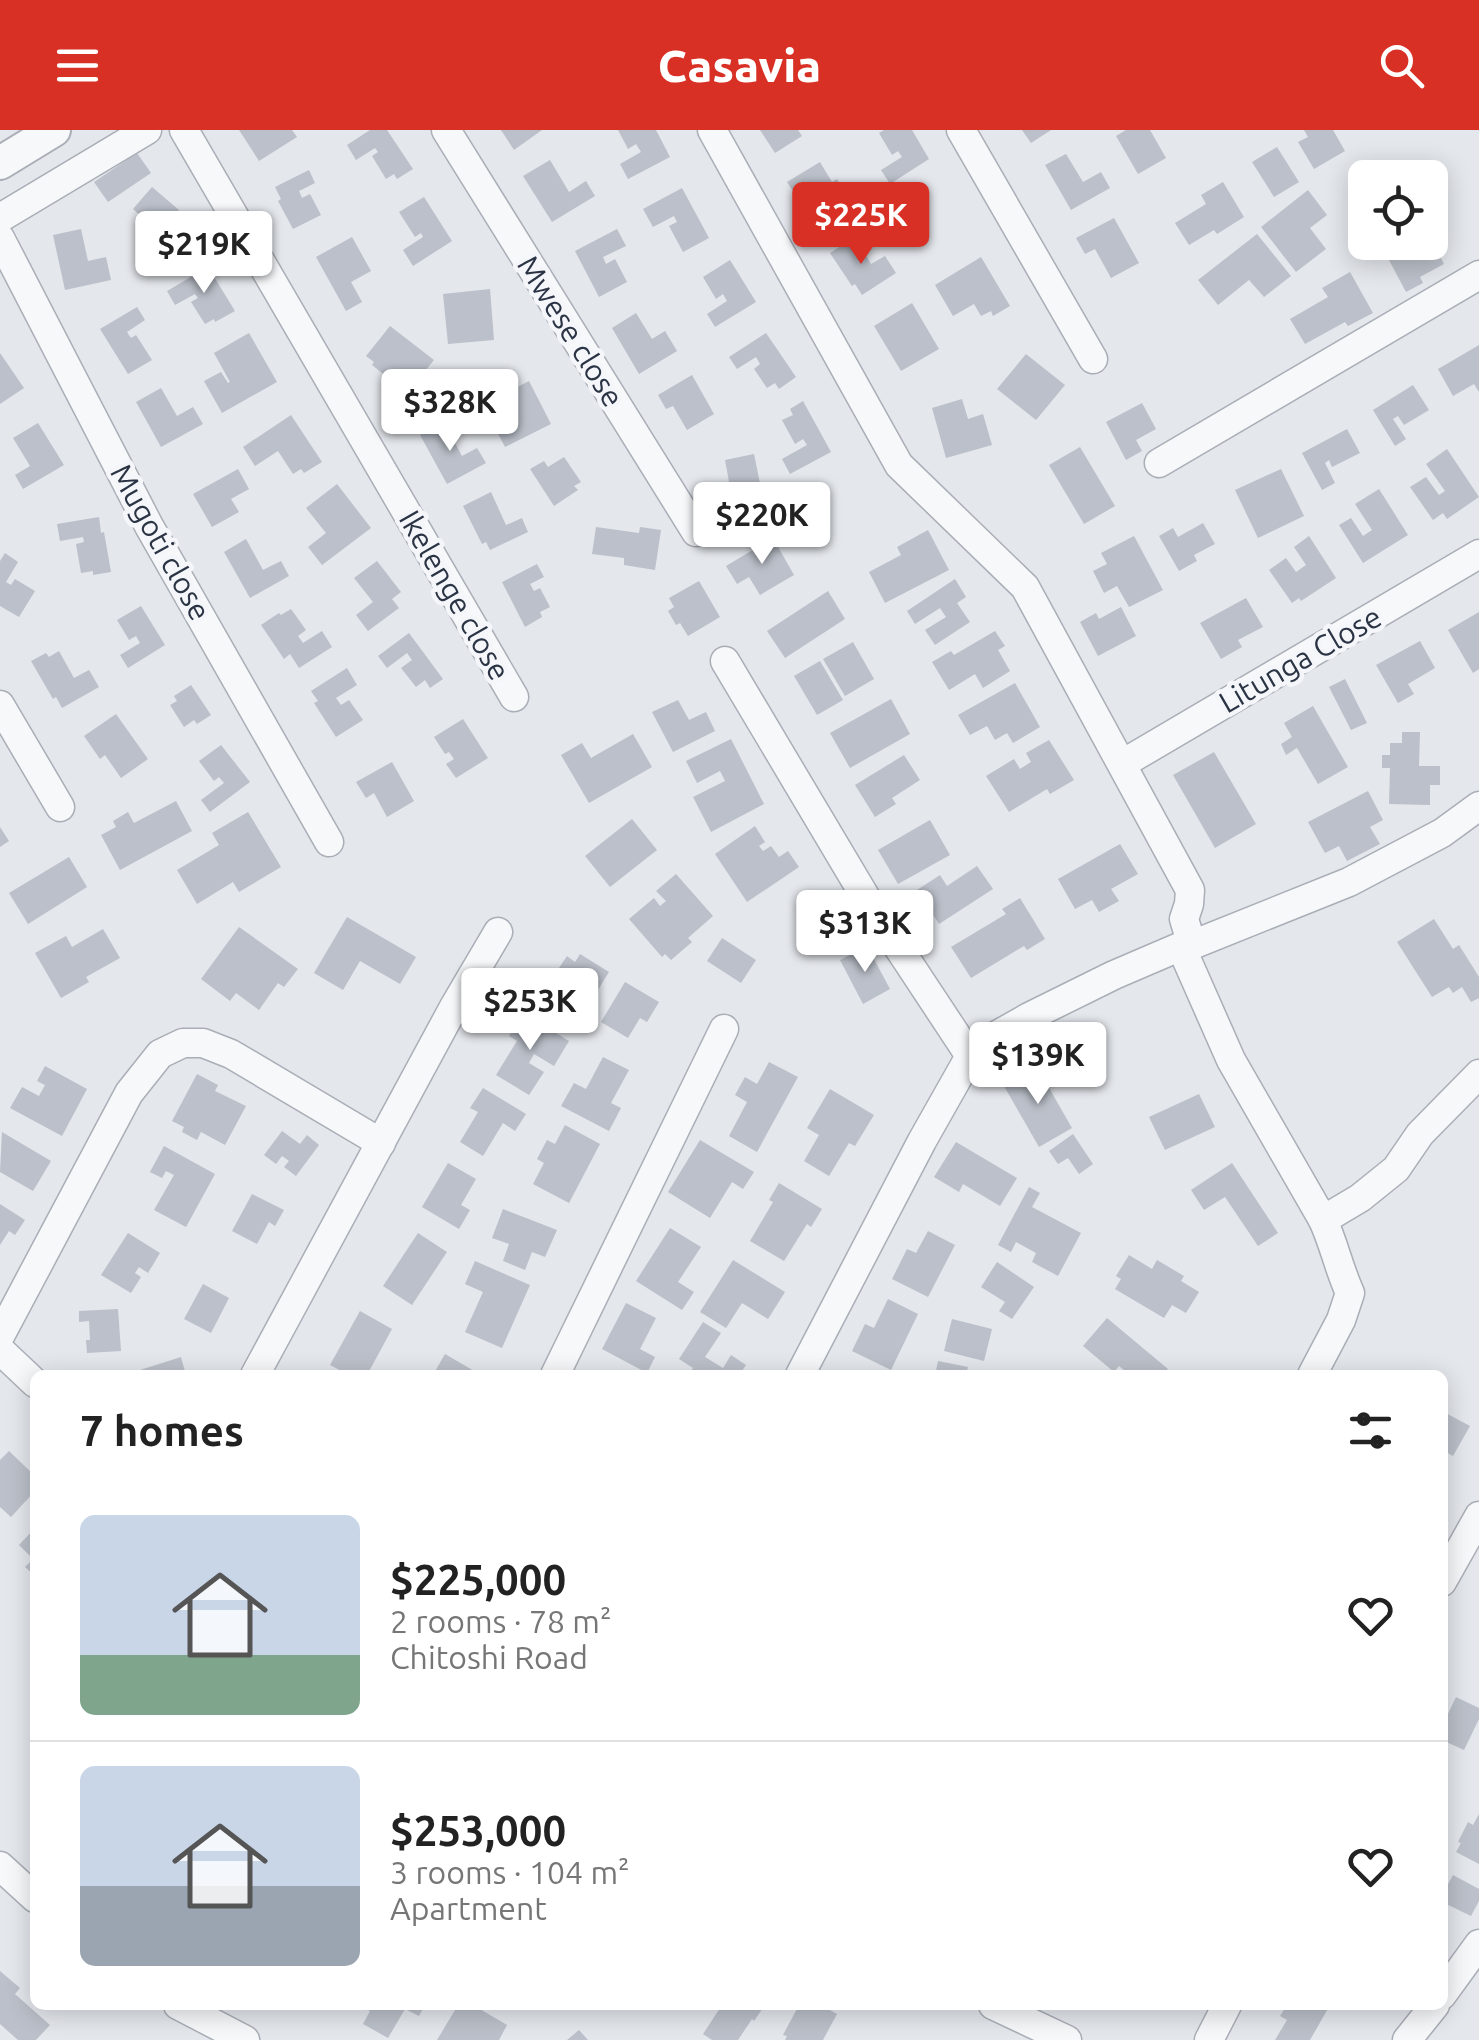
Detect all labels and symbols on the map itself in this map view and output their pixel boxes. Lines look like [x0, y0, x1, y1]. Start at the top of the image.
pin: $225K [791, 182, 931, 267]
pin: $219K [134, 211, 274, 296]
street label: Mwese close [511, 249, 631, 413]
pin: $328K [380, 369, 520, 454]
street label: Mugoti close [104, 458, 218, 626]
pin: $220K [692, 482, 832, 567]
street label: Ikelenge close [393, 504, 517, 686]
street label: Litunga Close [1213, 599, 1387, 719]
pin: $313K [795, 890, 935, 975]
pin: $253K [460, 968, 600, 1053]
pin: $139K [968, 1022, 1108, 1107]

